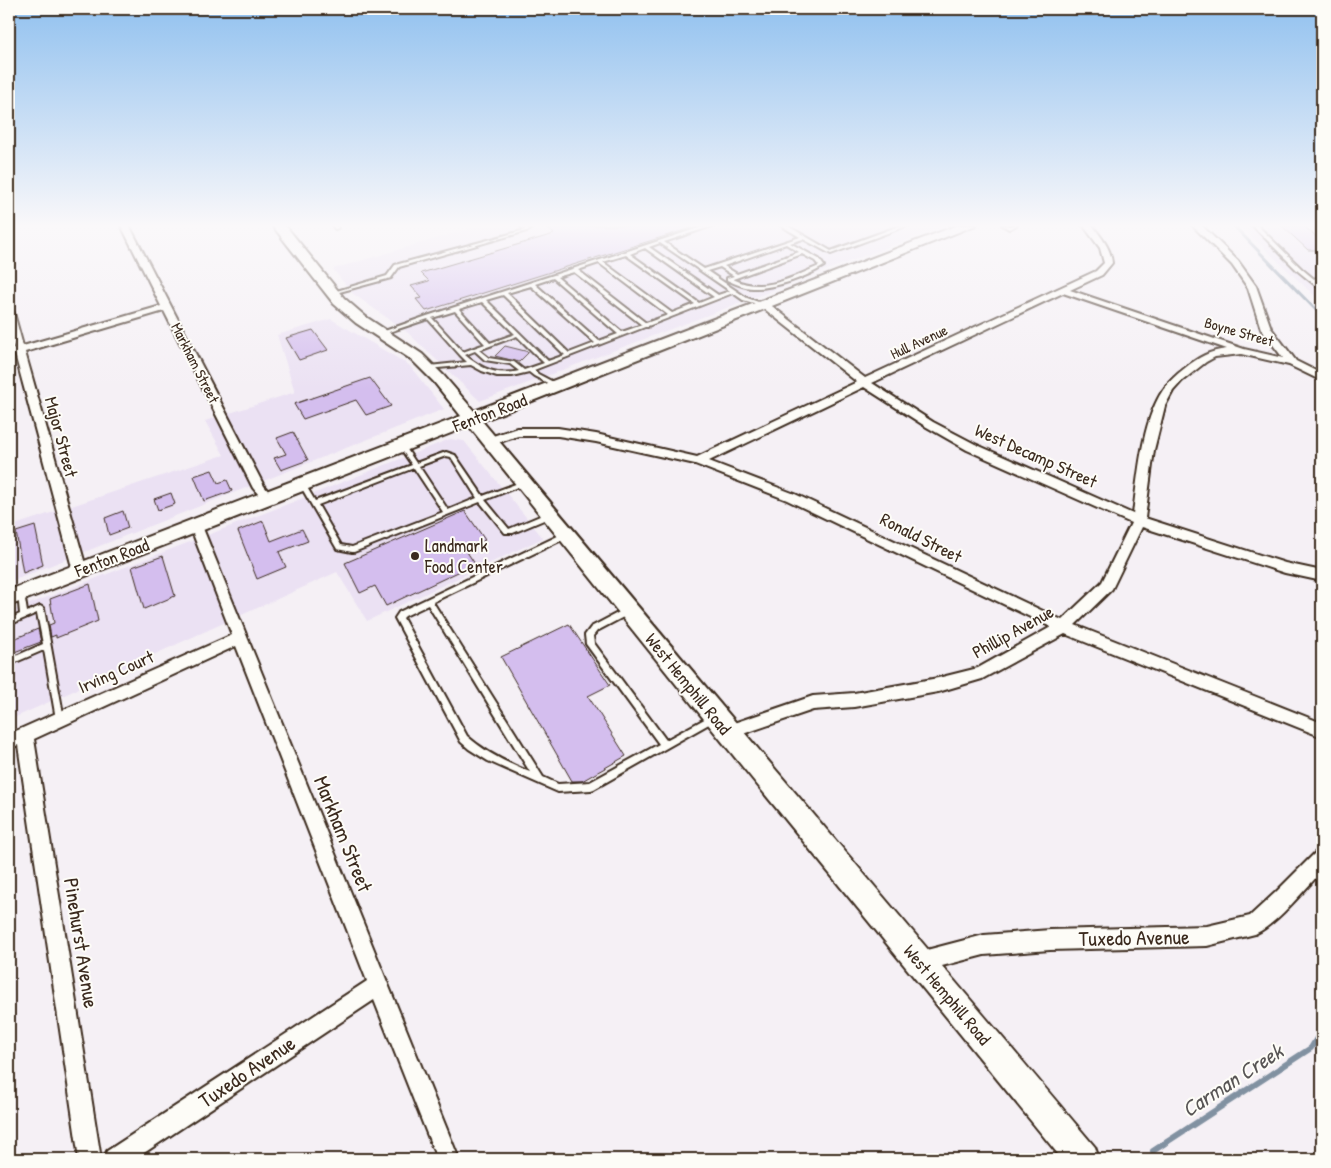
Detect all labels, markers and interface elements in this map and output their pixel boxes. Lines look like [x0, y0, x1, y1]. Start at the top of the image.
street label: Boyne Street [1202, 312, 1277, 352]
street label: Markham Street [166, 319, 225, 407]
street label: Hull Avenue [887, 319, 951, 364]
street label: Fenton Road [448, 387, 530, 438]
street label: Major Street [39, 394, 84, 481]
street label: West Decamp Street [971, 417, 1102, 494]
street label: Ronald Street [876, 506, 967, 569]
street label: Fenton Road [70, 532, 152, 583]
place label: Landmark Food Center [424, 533, 503, 579]
marker: Landmark Food Center [409, 550, 421, 562]
street label: Phillip Avenue [968, 599, 1058, 664]
street label: West Hemphill Road [640, 628, 737, 740]
street label: Irving Court [74, 644, 158, 699]
street label: Markham Street [307, 772, 380, 897]
street label: Pinehurst Avenue [57, 876, 106, 1010]
street label: Tuxedo Avenue [1078, 922, 1190, 953]
street label: West Hemphill Road [898, 939, 997, 1050]
street label: Tuxedo Avenue [193, 1029, 301, 1115]
water label: Carman Creek [1176, 1035, 1290, 1124]

